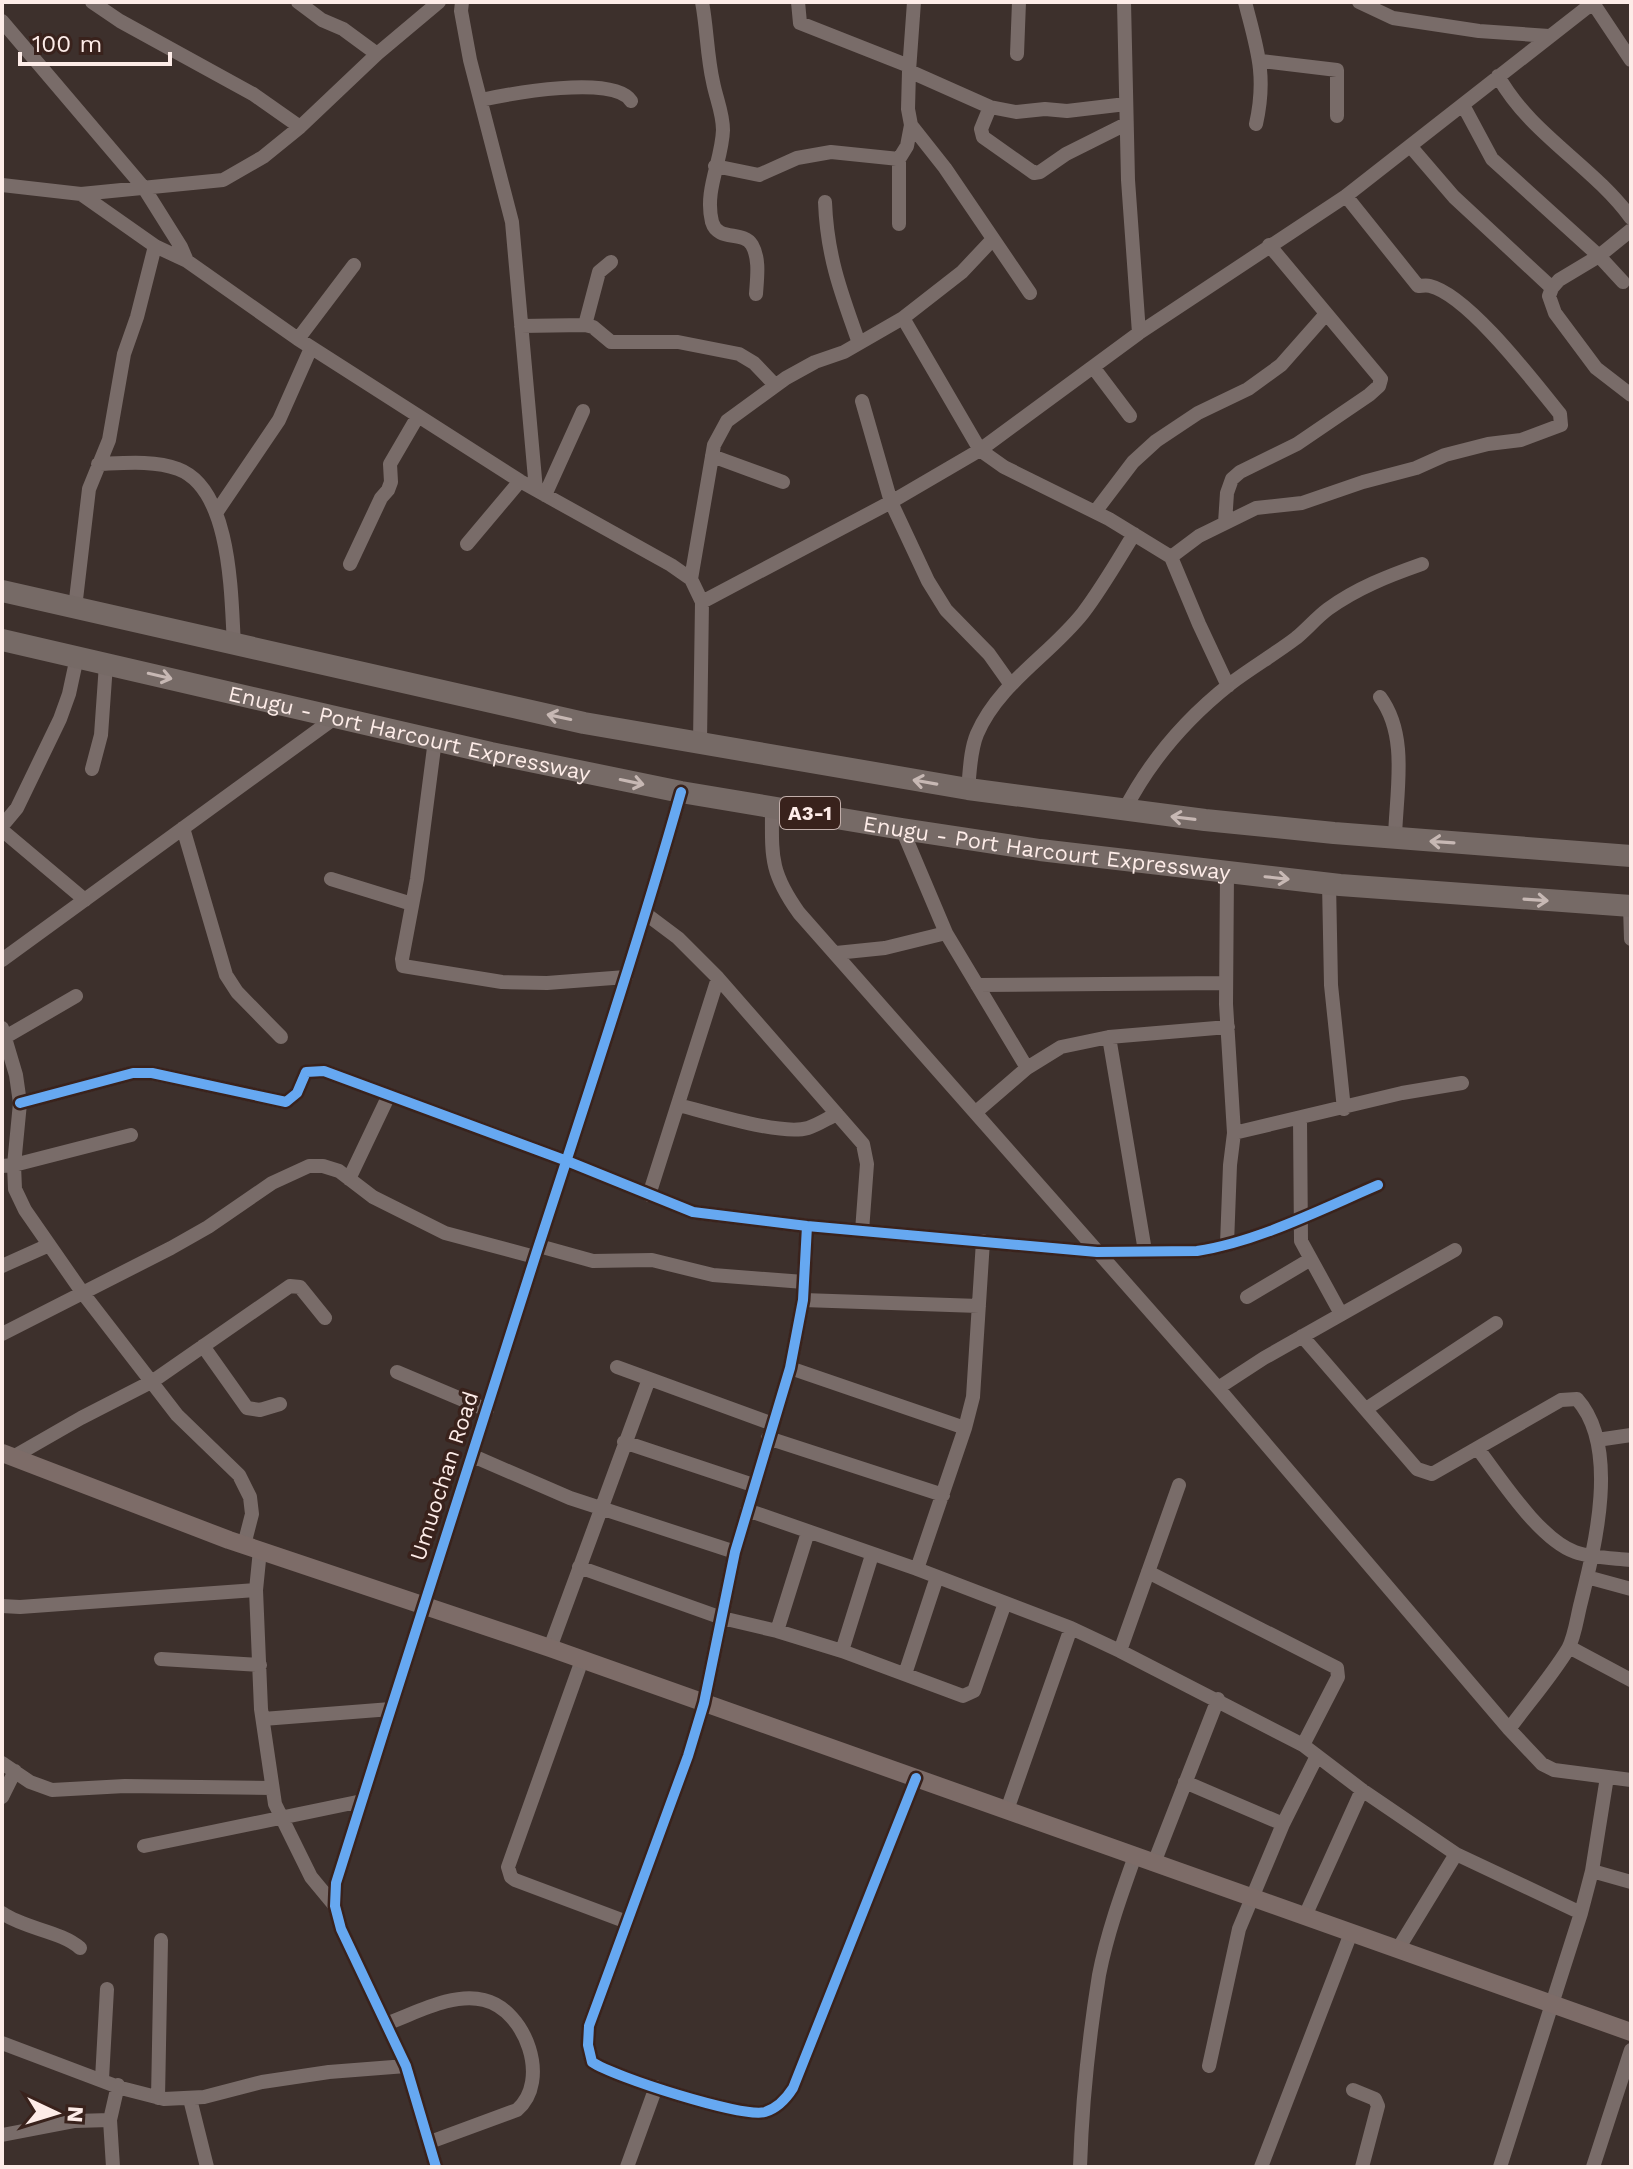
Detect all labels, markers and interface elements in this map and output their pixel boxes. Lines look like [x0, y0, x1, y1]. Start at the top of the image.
scale bar [20, 16, 170, 66]
text: 100 m [32, 30, 102, 58]
one-way arrow [147, 669, 172, 684]
street label: Enugu - Port Harcourt Expressway [226, 680, 593, 786]
one-way arrow [547, 709, 572, 724]
one-way arrow [913, 773, 938, 788]
one-way arrow [619, 775, 645, 790]
road number: A3-1 [780, 797, 840, 829]
street label: Enugu - Port Harcourt Expressway [861, 810, 1232, 885]
one-way arrow [1170, 810, 1197, 825]
one-way arrow [1429, 834, 1456, 849]
one-way arrow [1263, 870, 1290, 885]
one-way arrow [1522, 893, 1549, 908]
street label: Umuochan Road [405, 1388, 483, 1564]
north arrow [16, 2073, 96, 2153]
text: N [62, 2105, 88, 2123]

